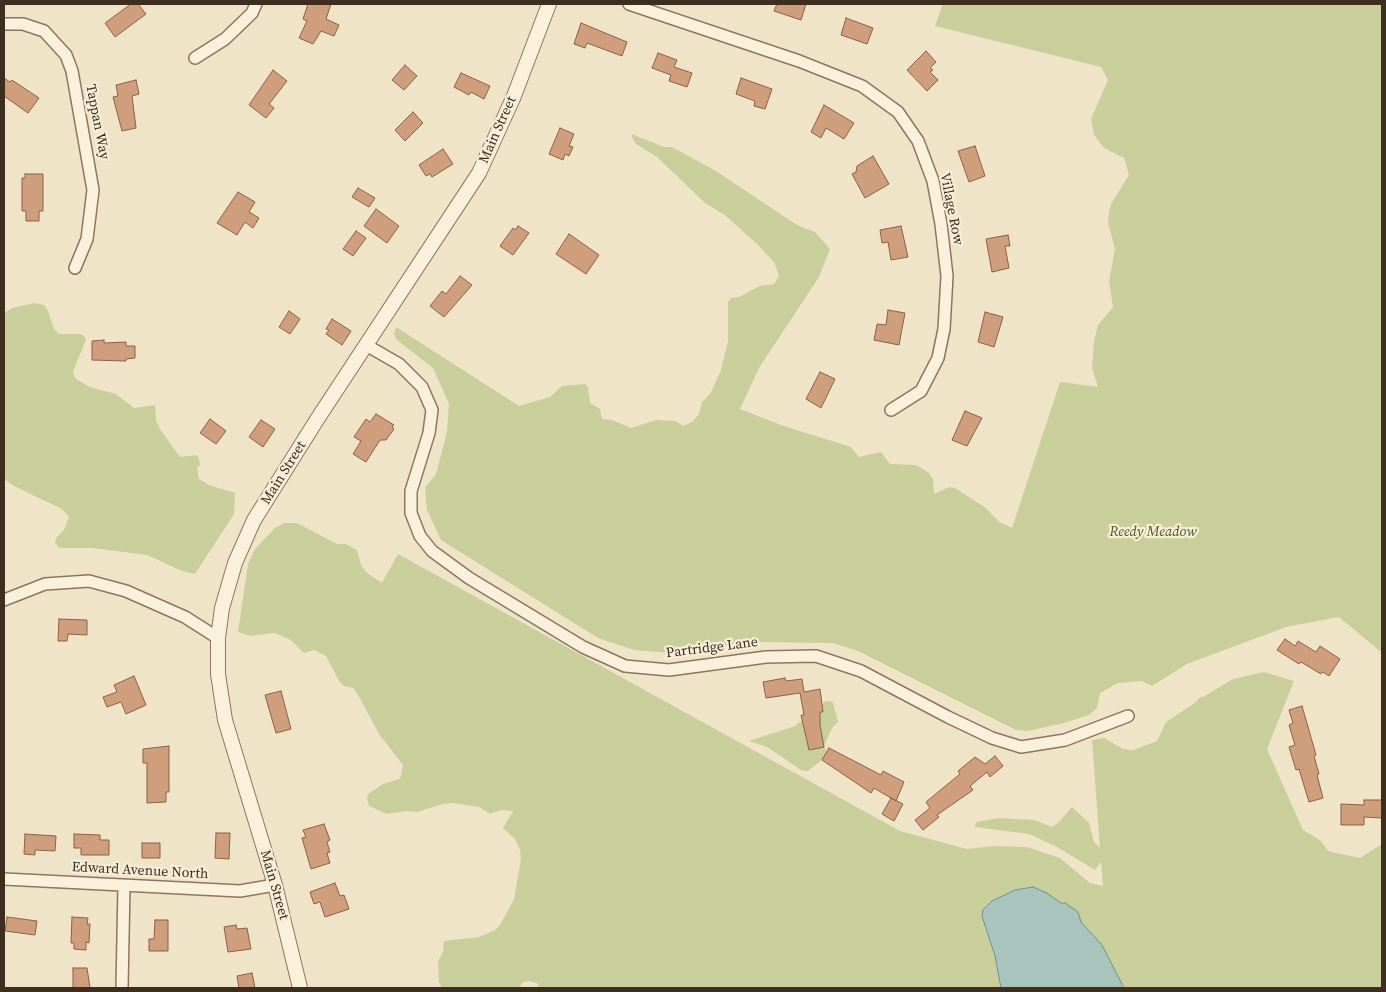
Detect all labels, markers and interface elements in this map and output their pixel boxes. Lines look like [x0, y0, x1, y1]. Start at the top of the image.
street label: Tappan Way [81, 83, 113, 161]
street label: Main Street [476, 94, 520, 166]
street label: Village Row [936, 171, 966, 247]
street label: Main Street [258, 438, 310, 508]
park label: Reedy Meadow [1109, 524, 1197, 540]
street label: Partridge Lane [665, 634, 759, 662]
street label: Main Street [256, 848, 292, 922]
street label: Edward Avenue North [71, 859, 209, 883]

